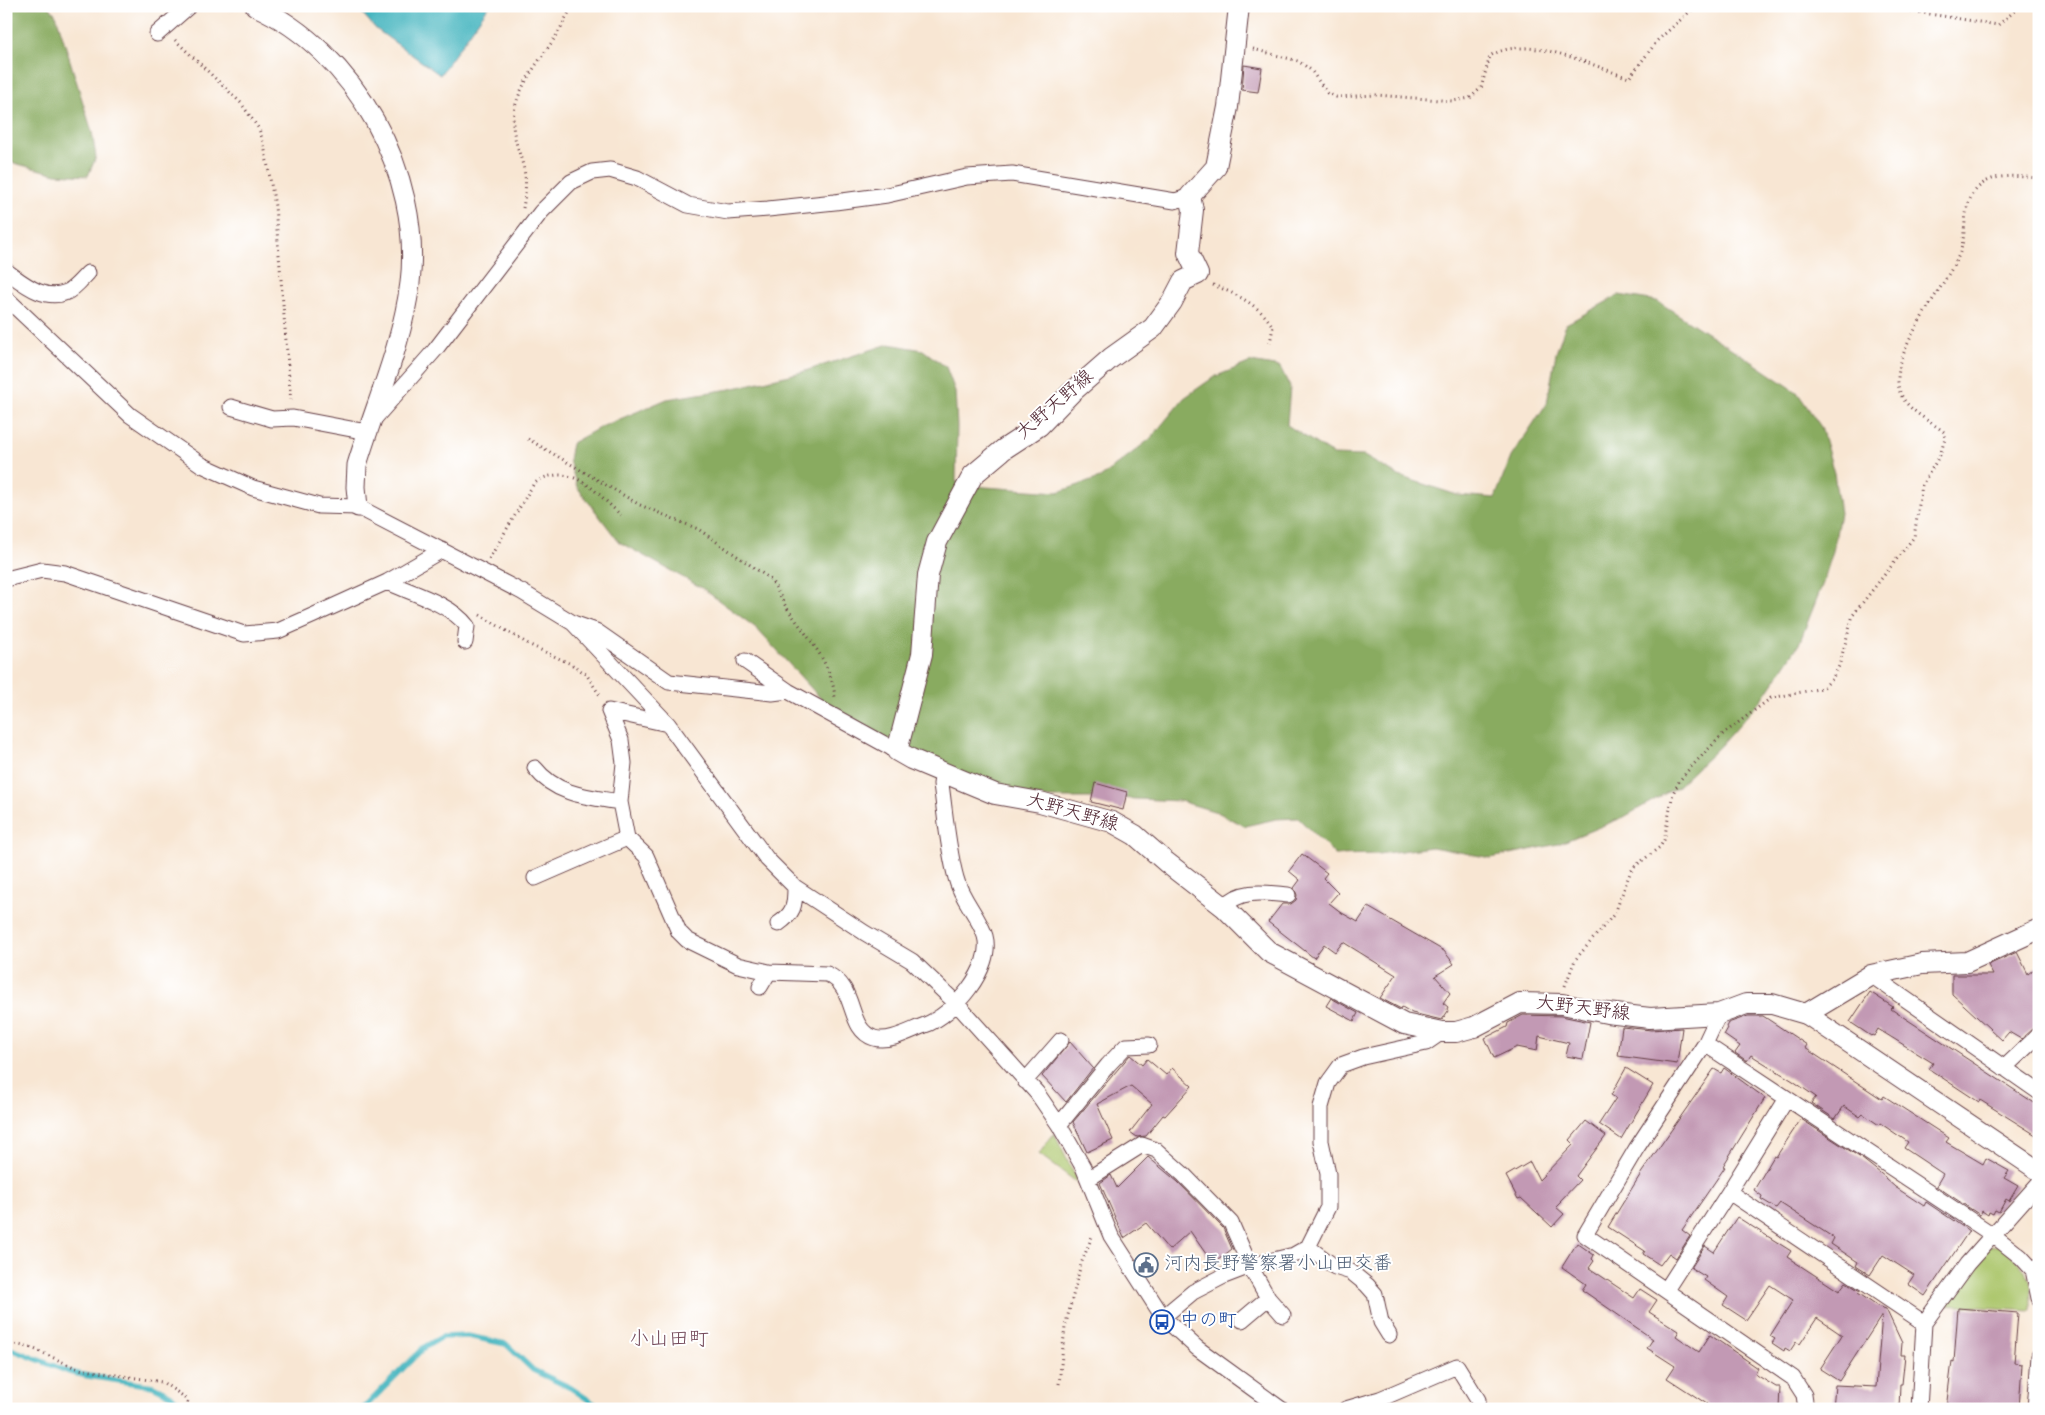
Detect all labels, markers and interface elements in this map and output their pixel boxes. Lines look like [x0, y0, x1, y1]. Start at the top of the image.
street label: 大野天野線 [1011, 365, 1101, 447]
street label: 大野天野線 [1023, 788, 1121, 840]
street label: 大野天野線 [1534, 991, 1632, 1029]
public building icon: 河内長野警察署小山田交番 [1133, 1252, 1159, 1278]
place label: 河内長野警察署小山田交番 [1164, 1252, 1392, 1279]
bus stop icon: 中の町 [1149, 1309, 1175, 1335]
place label: 中の町 [1180, 1309, 1237, 1336]
district label: 小山田町 [629, 1327, 709, 1355]

